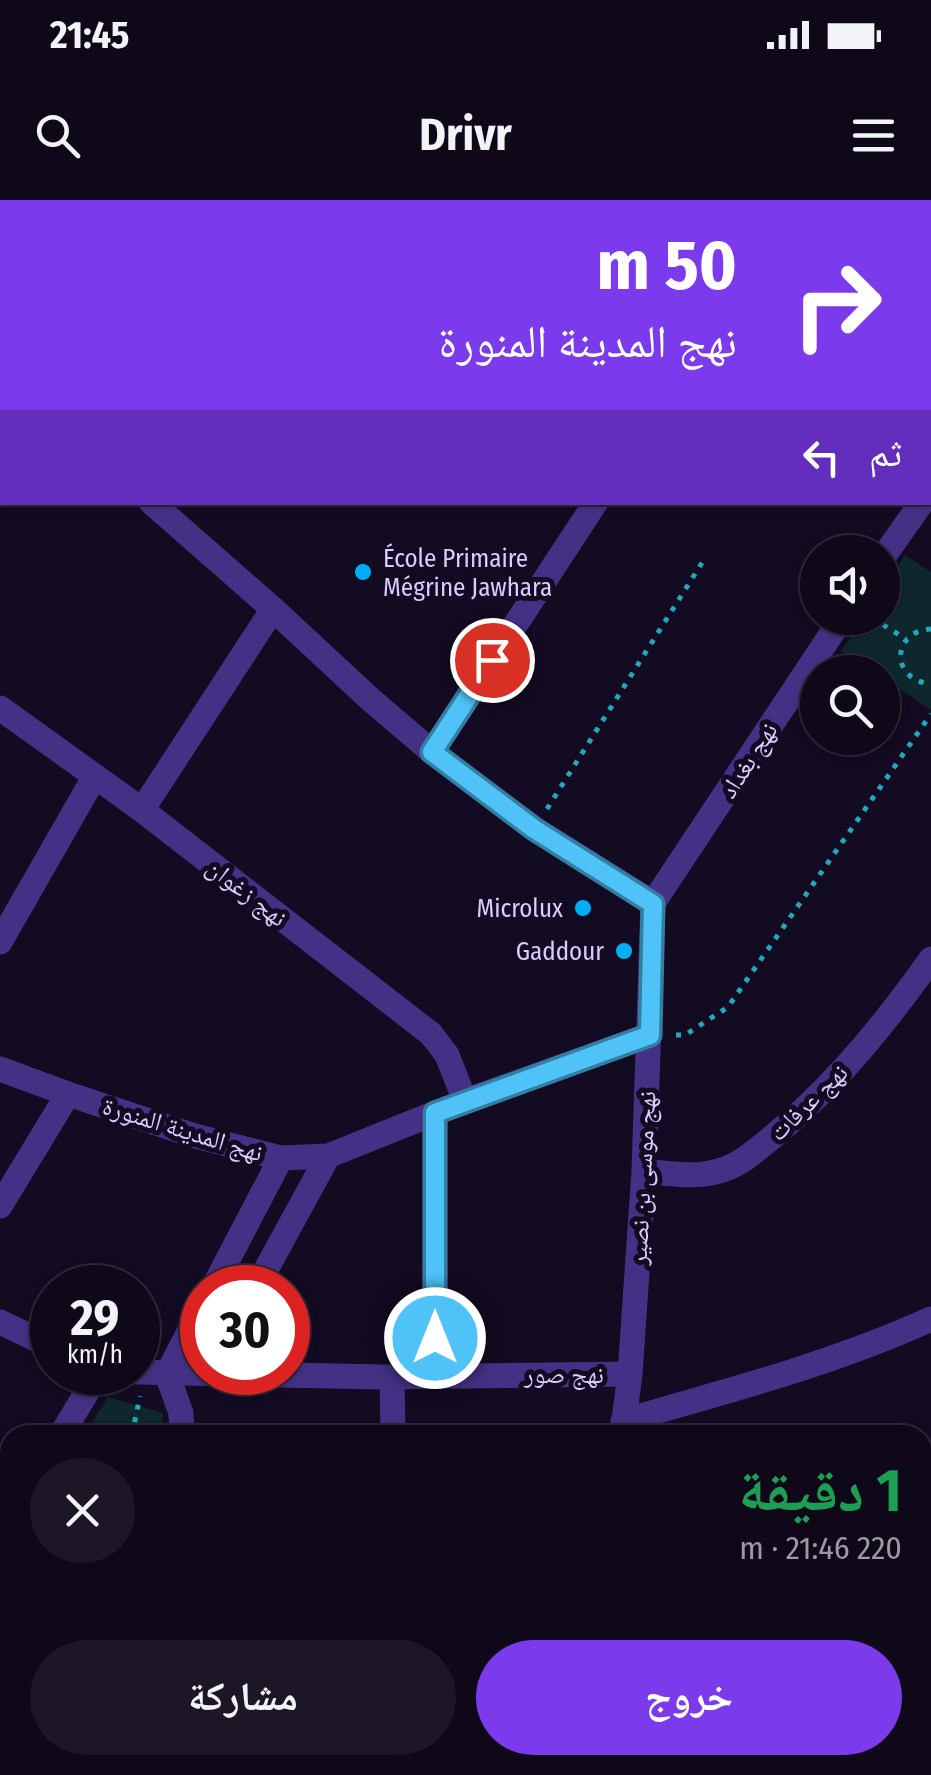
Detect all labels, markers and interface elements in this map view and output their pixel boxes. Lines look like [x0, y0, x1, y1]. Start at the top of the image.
text: 21:45 [50, 12, 129, 58]
icon: search [30, 108, 85, 163]
text: Drivr [419, 108, 512, 162]
icon: menu [846, 108, 901, 163]
text: 50 m [596, 224, 737, 308]
icon: right [772, 240, 902, 370]
text: نهج المدينة المنورة [439, 315, 737, 369]
icon: left [794, 430, 849, 485]
text: ثم [869, 430, 902, 476]
map controls [800, 535, 900, 755]
button: sound [800, 535, 900, 635]
place label: École Primaire Mégrine Jawhara [383, 543, 552, 603]
marker: École Primaire Mégrine Jawhara [352, 561, 374, 583]
pin [450, 618, 535, 703]
icon: arrive [465, 633, 520, 688]
button: search [800, 655, 900, 755]
street label: نهج بغداد [713, 717, 784, 804]
street label: نهج زغوان [200, 852, 292, 933]
place label: Microlux [476, 894, 563, 924]
marker: Microlux [572, 897, 594, 919]
place label: Gaddour [516, 937, 604, 967]
marker: Gaddour [613, 940, 635, 962]
street label: نهج عرفات [763, 1058, 854, 1147]
street label: نهج موسى بن نصير [623, 1090, 663, 1267]
street label: نهج المدينة المنورة [99, 1091, 266, 1169]
speed limit sign: 30 [180, 1265, 310, 1395]
position arrow [383, 1286, 487, 1390]
text: 29 [71, 1288, 119, 1348]
text: km/h [67, 1340, 123, 1370]
street label: نهج صور [523, 1360, 604, 1390]
text: 1 دقيقة [738, 1455, 902, 1527]
button: close [30, 1458, 135, 1563]
text: 220 m · 21:46 [739, 1529, 902, 1567]
button: مشاركة [30, 1640, 456, 1755]
button: خروج [476, 1640, 902, 1755]

